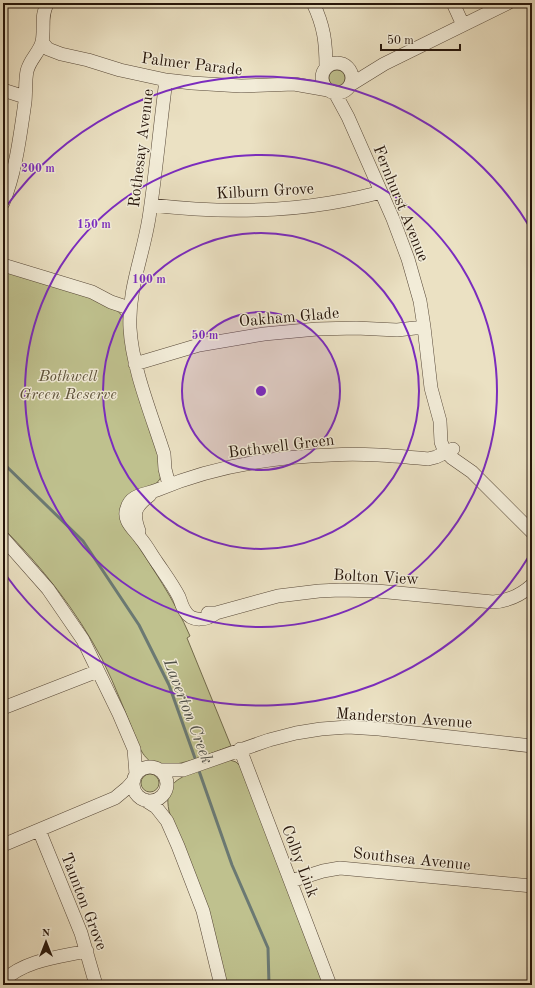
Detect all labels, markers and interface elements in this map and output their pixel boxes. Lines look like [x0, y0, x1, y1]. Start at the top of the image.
scale bar [381, 26, 460, 52]
text: 50 m [387, 34, 414, 47]
street label: Palmer Parade [140, 51, 243, 79]
street label: Rothesay Avenue [127, 88, 157, 208]
street label: Fernhurst Avenue [370, 143, 431, 264]
text: 200 m [21, 163, 55, 175]
street label: Kilburn Grove [216, 181, 314, 203]
text: 150 m [77, 218, 111, 231]
text: 100 m [132, 274, 166, 286]
street label: Oakham Glade [238, 306, 340, 330]
text: 50 m [192, 329, 219, 342]
park label: Bothwell Green Reserve [19, 369, 117, 403]
centre of rings [254, 384, 268, 398]
street label: Bothwell Green [227, 432, 336, 461]
street label: Bolton View [333, 568, 420, 588]
water label: Laverton Creek [159, 656, 215, 767]
street label: Manderston Avenue [335, 706, 473, 732]
street label: Colby Link [278, 823, 320, 900]
street label: Southsea Avenue [352, 846, 471, 874]
street label: Taunton Grove [57, 851, 109, 953]
north arrow [26, 922, 66, 962]
text: N [42, 928, 51, 939]

